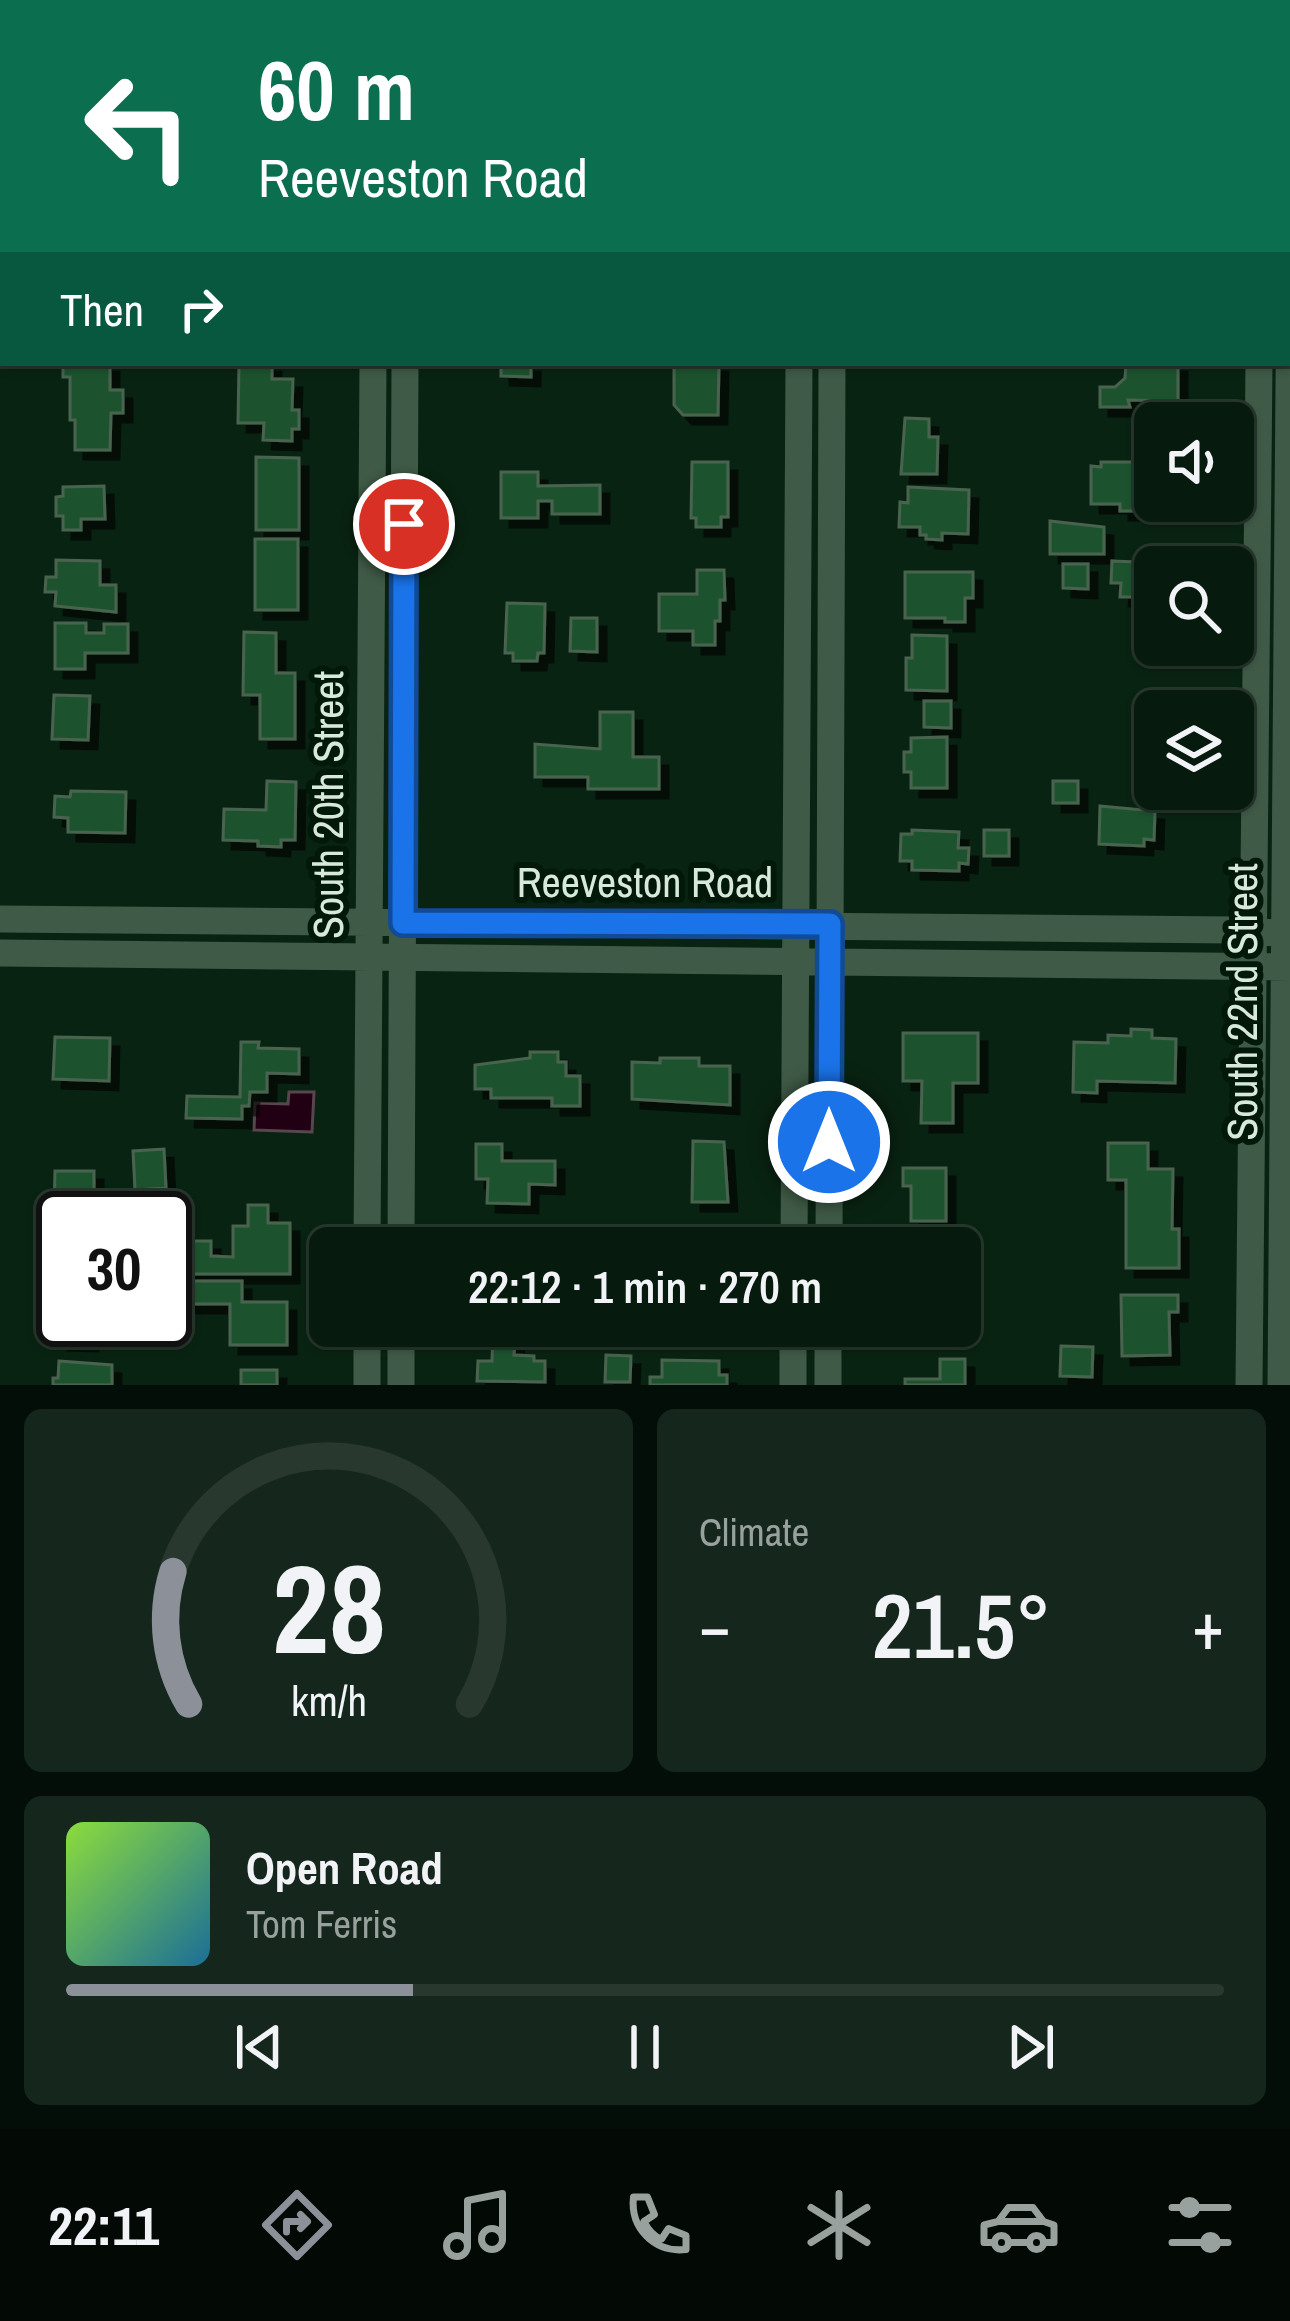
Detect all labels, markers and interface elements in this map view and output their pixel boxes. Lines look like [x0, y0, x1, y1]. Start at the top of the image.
text: 60 m [258, 33, 415, 146]
icon: left [60, 48, 216, 204]
text: Reeveston Road [258, 141, 588, 214]
icon: right [168, 276, 234, 342]
text: Then [60, 279, 144, 340]
map controls [1134, 402, 1254, 810]
button: sound [1134, 402, 1254, 522]
pin [353, 473, 455, 575]
icon: arrive [371, 491, 437, 557]
button: search [1134, 546, 1254, 666]
street label: South 20th Street [300, 671, 356, 939]
button: layers [1134, 690, 1254, 810]
street label: Reeveston Road [517, 854, 773, 910]
street label: South 22nd Street [1214, 863, 1270, 1141]
position arrow [766, 1079, 892, 1205]
speed limit sign: 30 [36, 1191, 192, 1347]
text: 22:12 · 1 min · 270 m [468, 1256, 822, 1317]
text: Climate [699, 1506, 809, 1558]
text: 28 [272, 1524, 385, 1692]
text: 21.5° [872, 1565, 1051, 1686]
text: − [699, 1581, 731, 1670]
text: + [1192, 1581, 1224, 1670]
text: km/h [290, 1671, 367, 1728]
text: Open Road [246, 1837, 443, 1898]
text: Tom Ferris [246, 1898, 397, 1950]
icon: previous [226, 2014, 292, 2080]
icon: pause [612, 2014, 678, 2080]
icon: next [998, 2014, 1064, 2080]
icon: directions [255, 2183, 339, 2267]
icon: music [436, 2183, 520, 2267]
icon: phone [616, 2183, 700, 2267]
icon: climate [797, 2183, 881, 2267]
icon: car [977, 2183, 1061, 2267]
icon: filters [1158, 2183, 1242, 2267]
text: 22:11 [48, 2189, 159, 2262]

